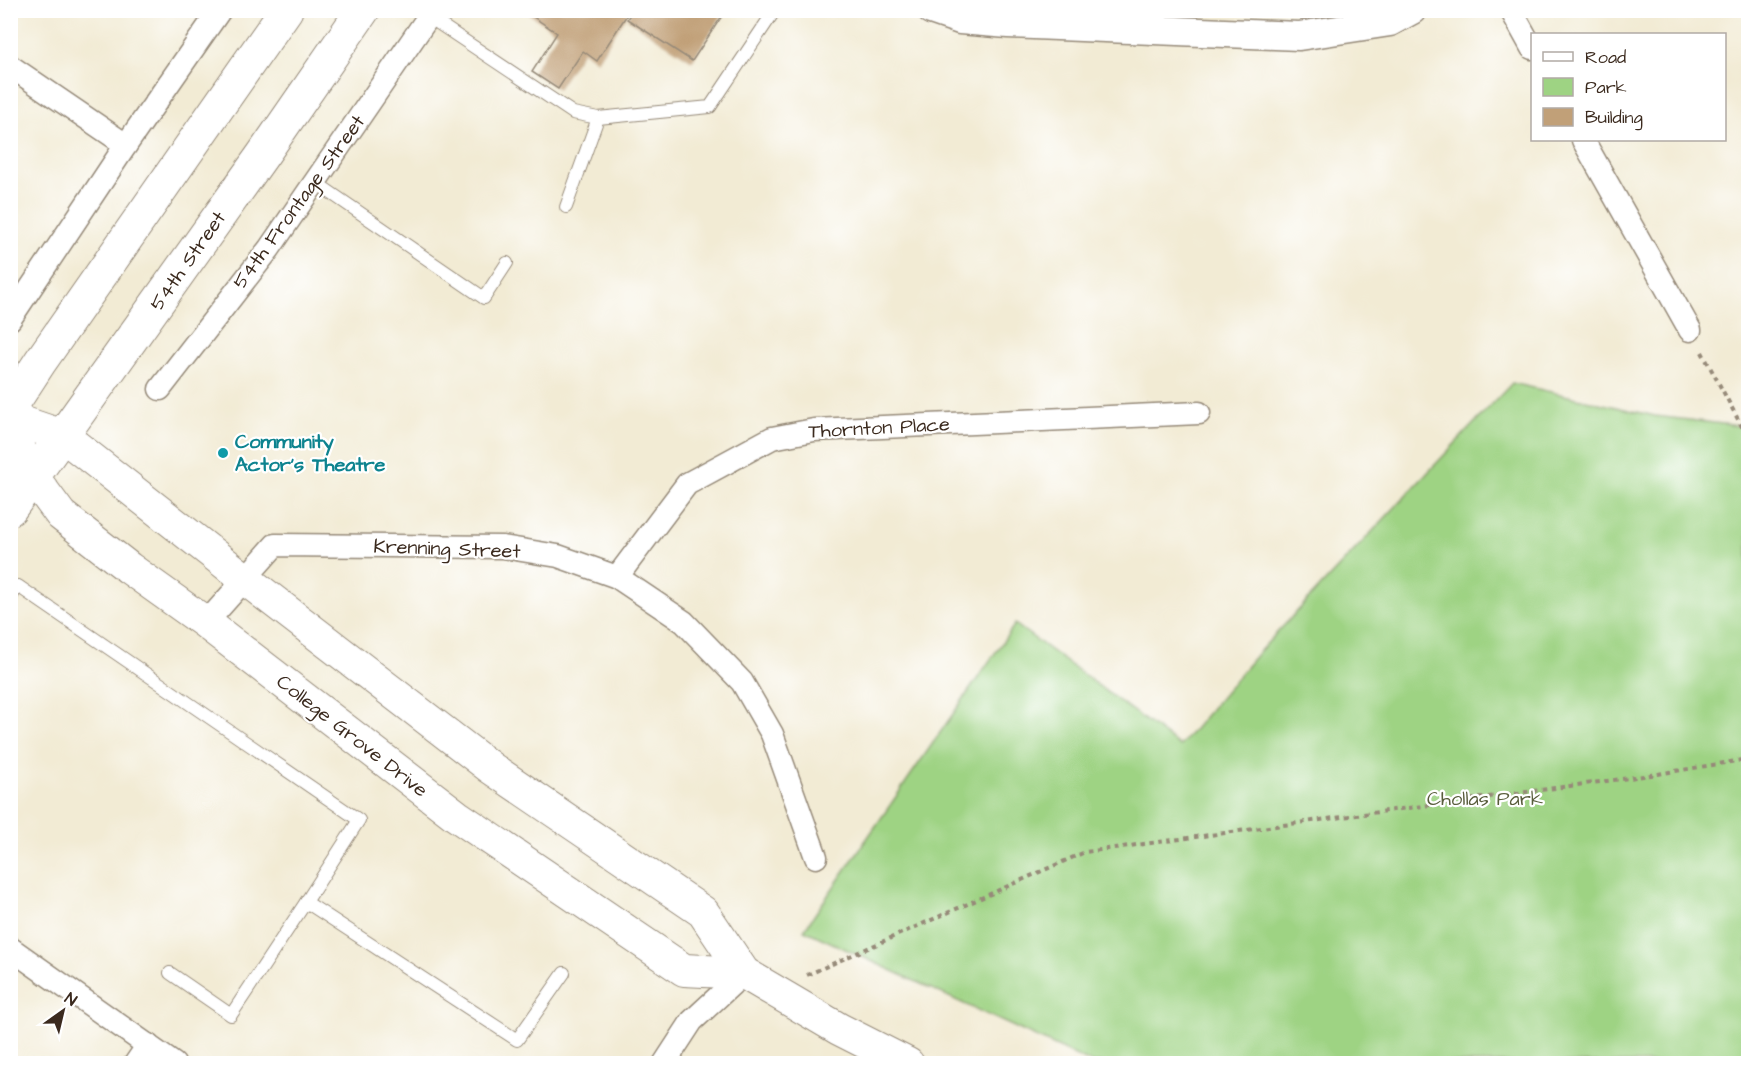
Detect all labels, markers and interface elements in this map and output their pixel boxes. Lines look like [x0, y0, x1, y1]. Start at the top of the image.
legend [1531, 33, 1726, 141]
text: Road [1585, 45, 1626, 70]
text: Park [1585, 75, 1627, 100]
text: Building [1585, 105, 1643, 131]
street label: 54th Frontage Street [226, 109, 373, 295]
street label: 54th Street [143, 206, 233, 316]
street label: Thornton Place [808, 410, 951, 446]
place label: Community Actor's Theatre [235, 428, 386, 479]
marker: Community Actor's Theatre [216, 446, 230, 460]
street label: Krenning Street [373, 532, 521, 567]
street label: College Grove Drive [270, 668, 434, 805]
park label: Chollas Park [1427, 785, 1543, 813]
north arrow [33, 981, 93, 1041]
text: N [61, 987, 81, 1011]

